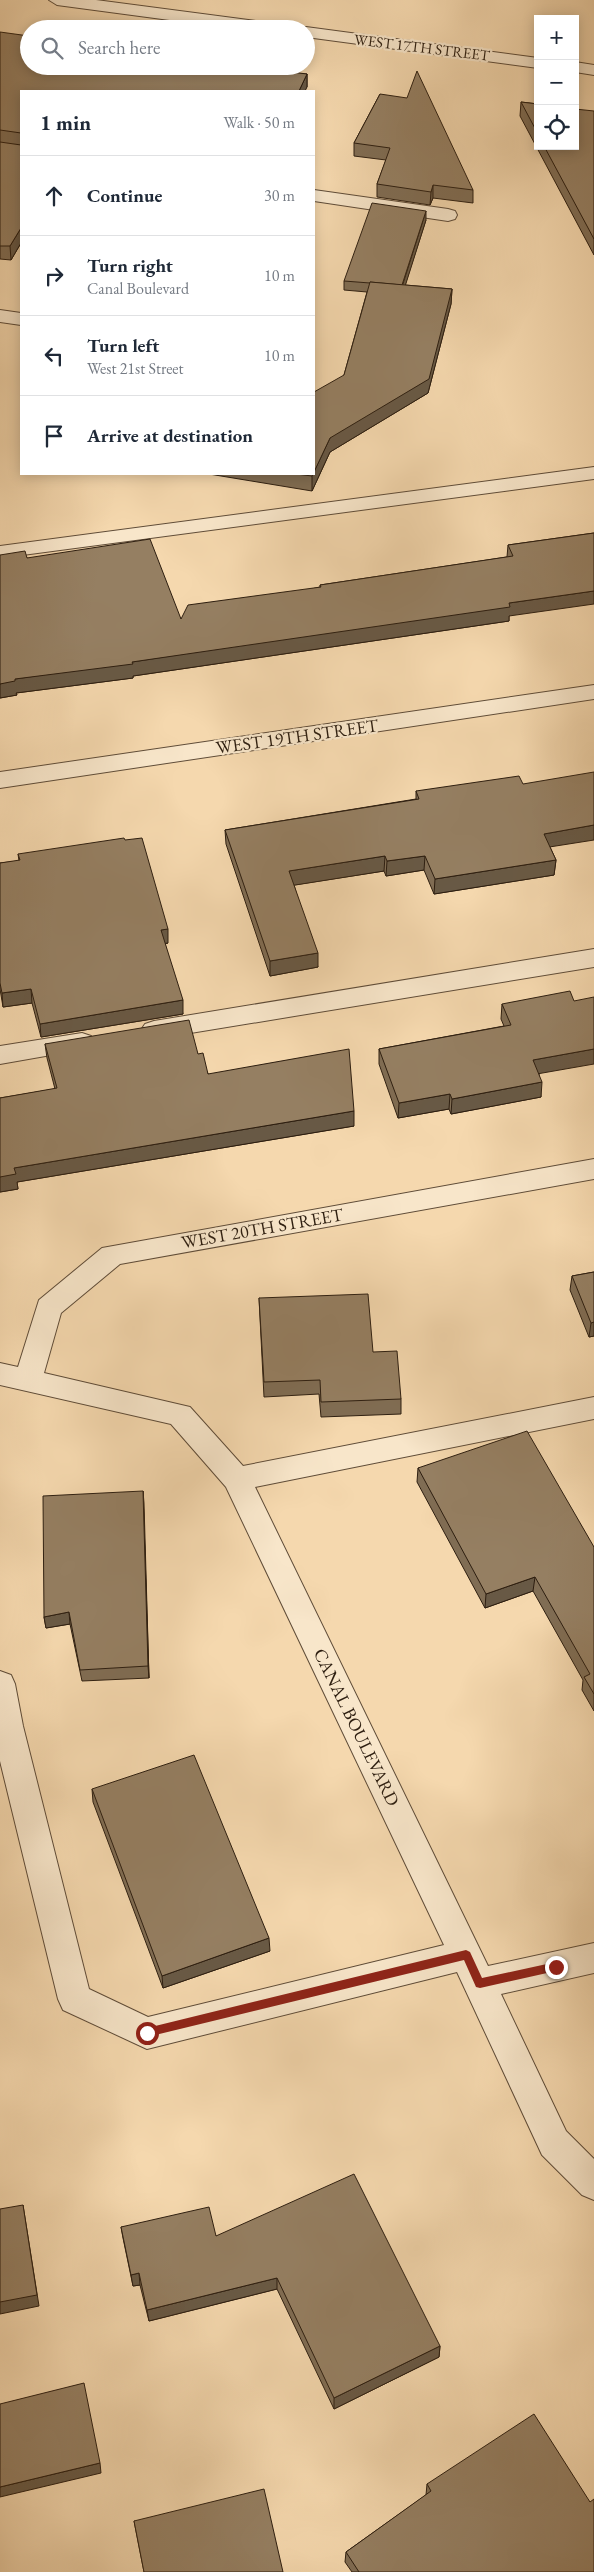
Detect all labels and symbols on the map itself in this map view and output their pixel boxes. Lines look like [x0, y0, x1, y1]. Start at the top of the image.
street label: WEST 17TH STREET [353, 29, 492, 65]
street label: WEST 19TH STREET [214, 713, 381, 759]
street label: WEST 20TH STREET [179, 1202, 346, 1254]
street label: CANAL BOULEVARD [309, 1644, 405, 1810]
route end [545, 1956, 568, 1979]
route start [136, 2022, 159, 2045]

